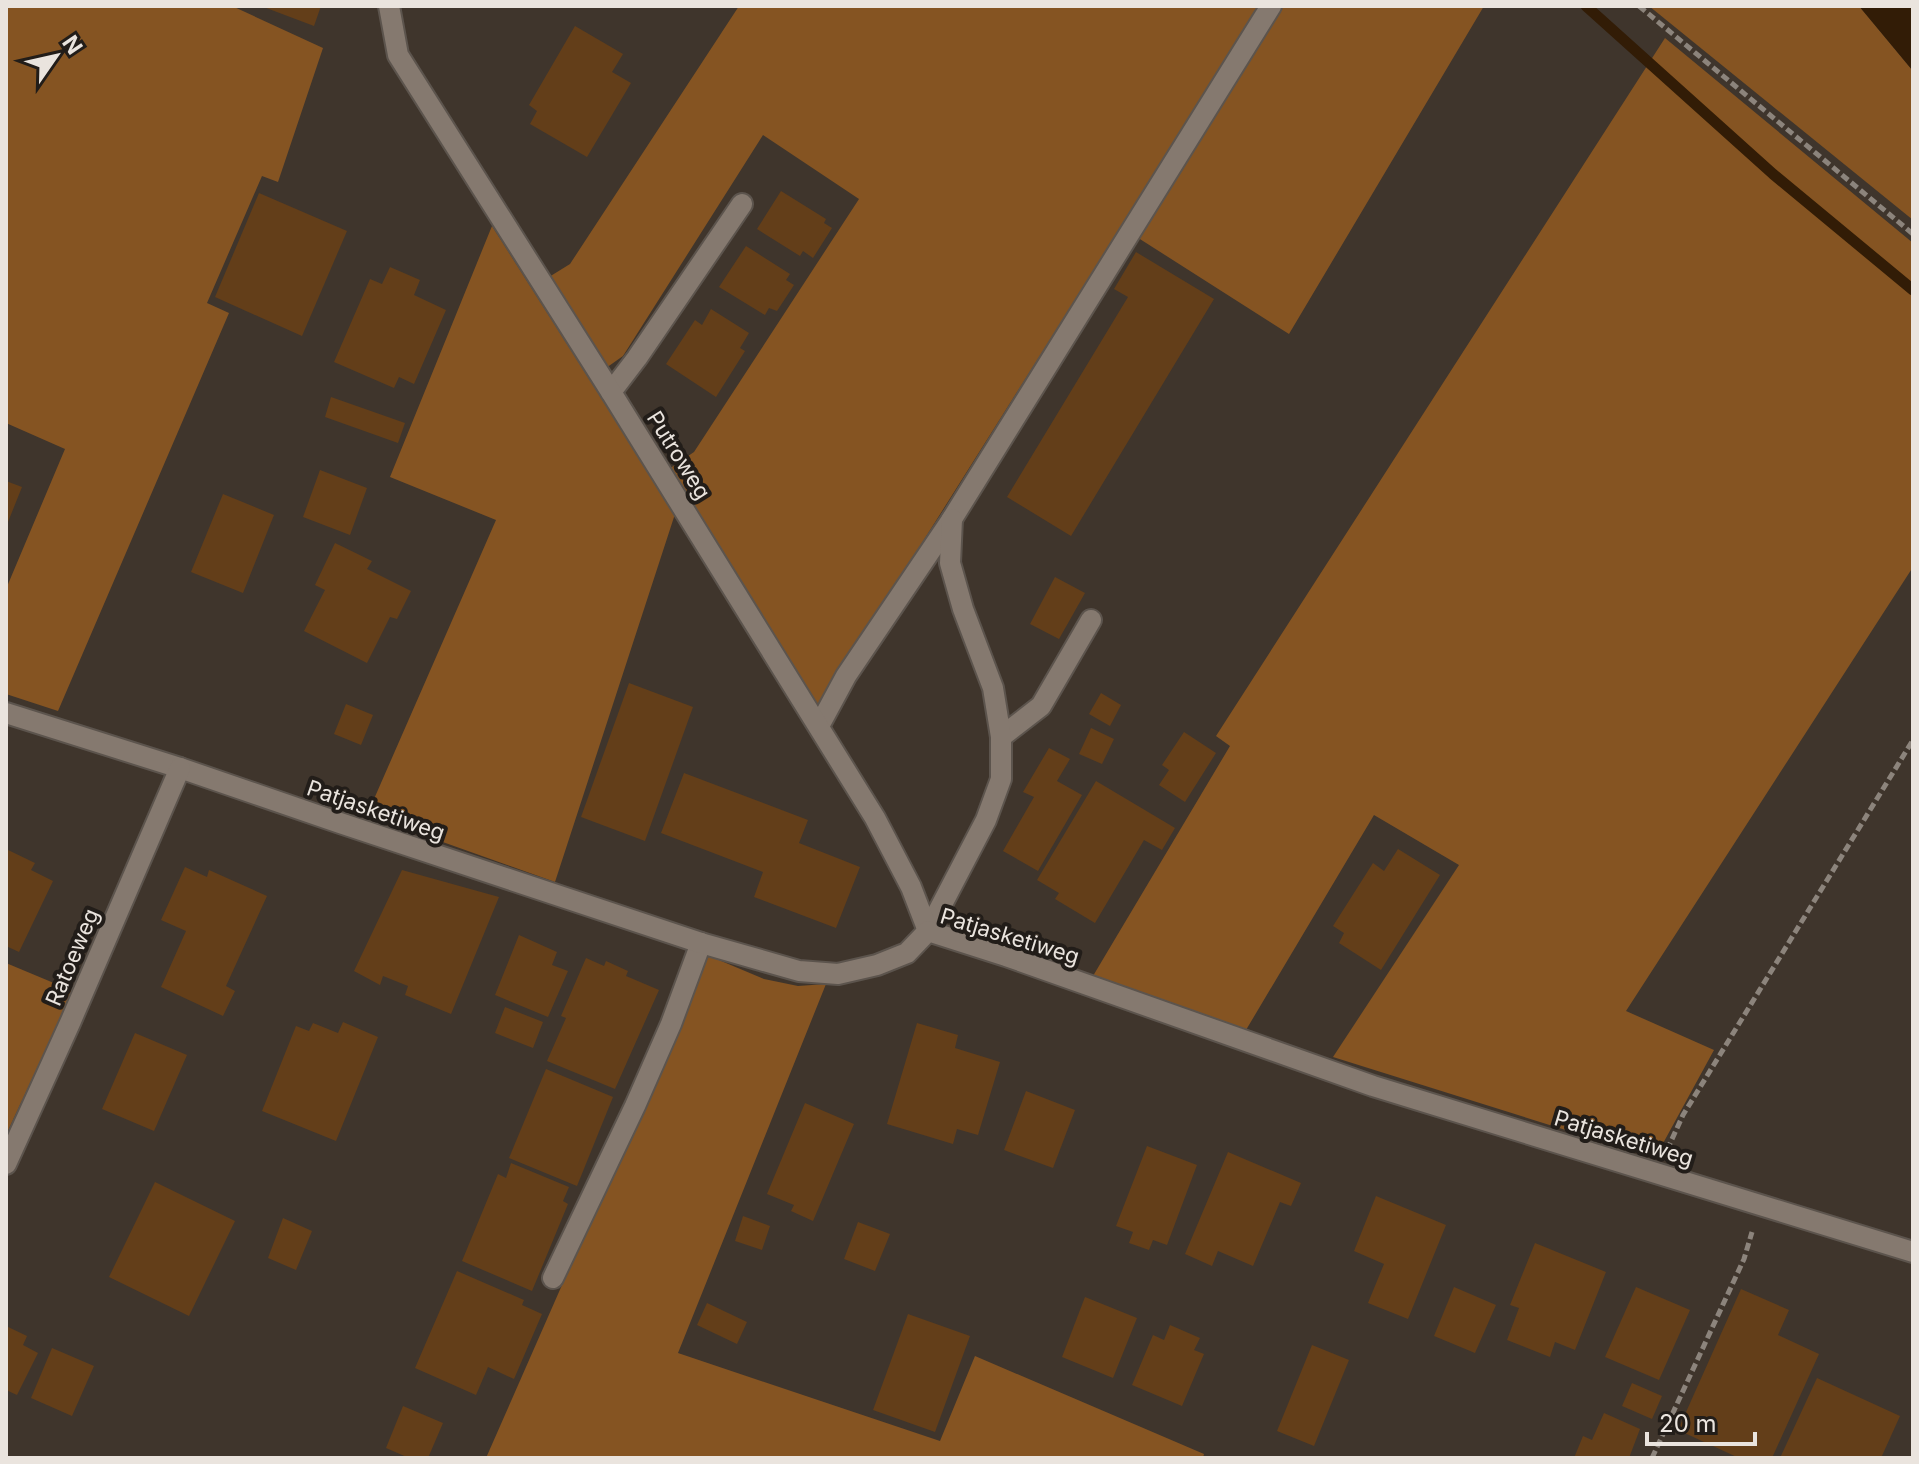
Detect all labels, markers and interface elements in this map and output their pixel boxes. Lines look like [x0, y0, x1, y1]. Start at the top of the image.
north arrow [16, 16, 96, 96]
text: N [57, 31, 88, 59]
street label: Putroweg [642, 406, 716, 504]
street label: Patjasketiweg [304, 774, 448, 846]
street label: Patjasketiweg [937, 903, 1083, 969]
street label: Ratoeweg [40, 905, 104, 1009]
street label: Patjasketiweg [1551, 1105, 1697, 1171]
scale bar [1647, 1396, 1755, 1446]
text: 20 m [1659, 1409, 1717, 1438]

